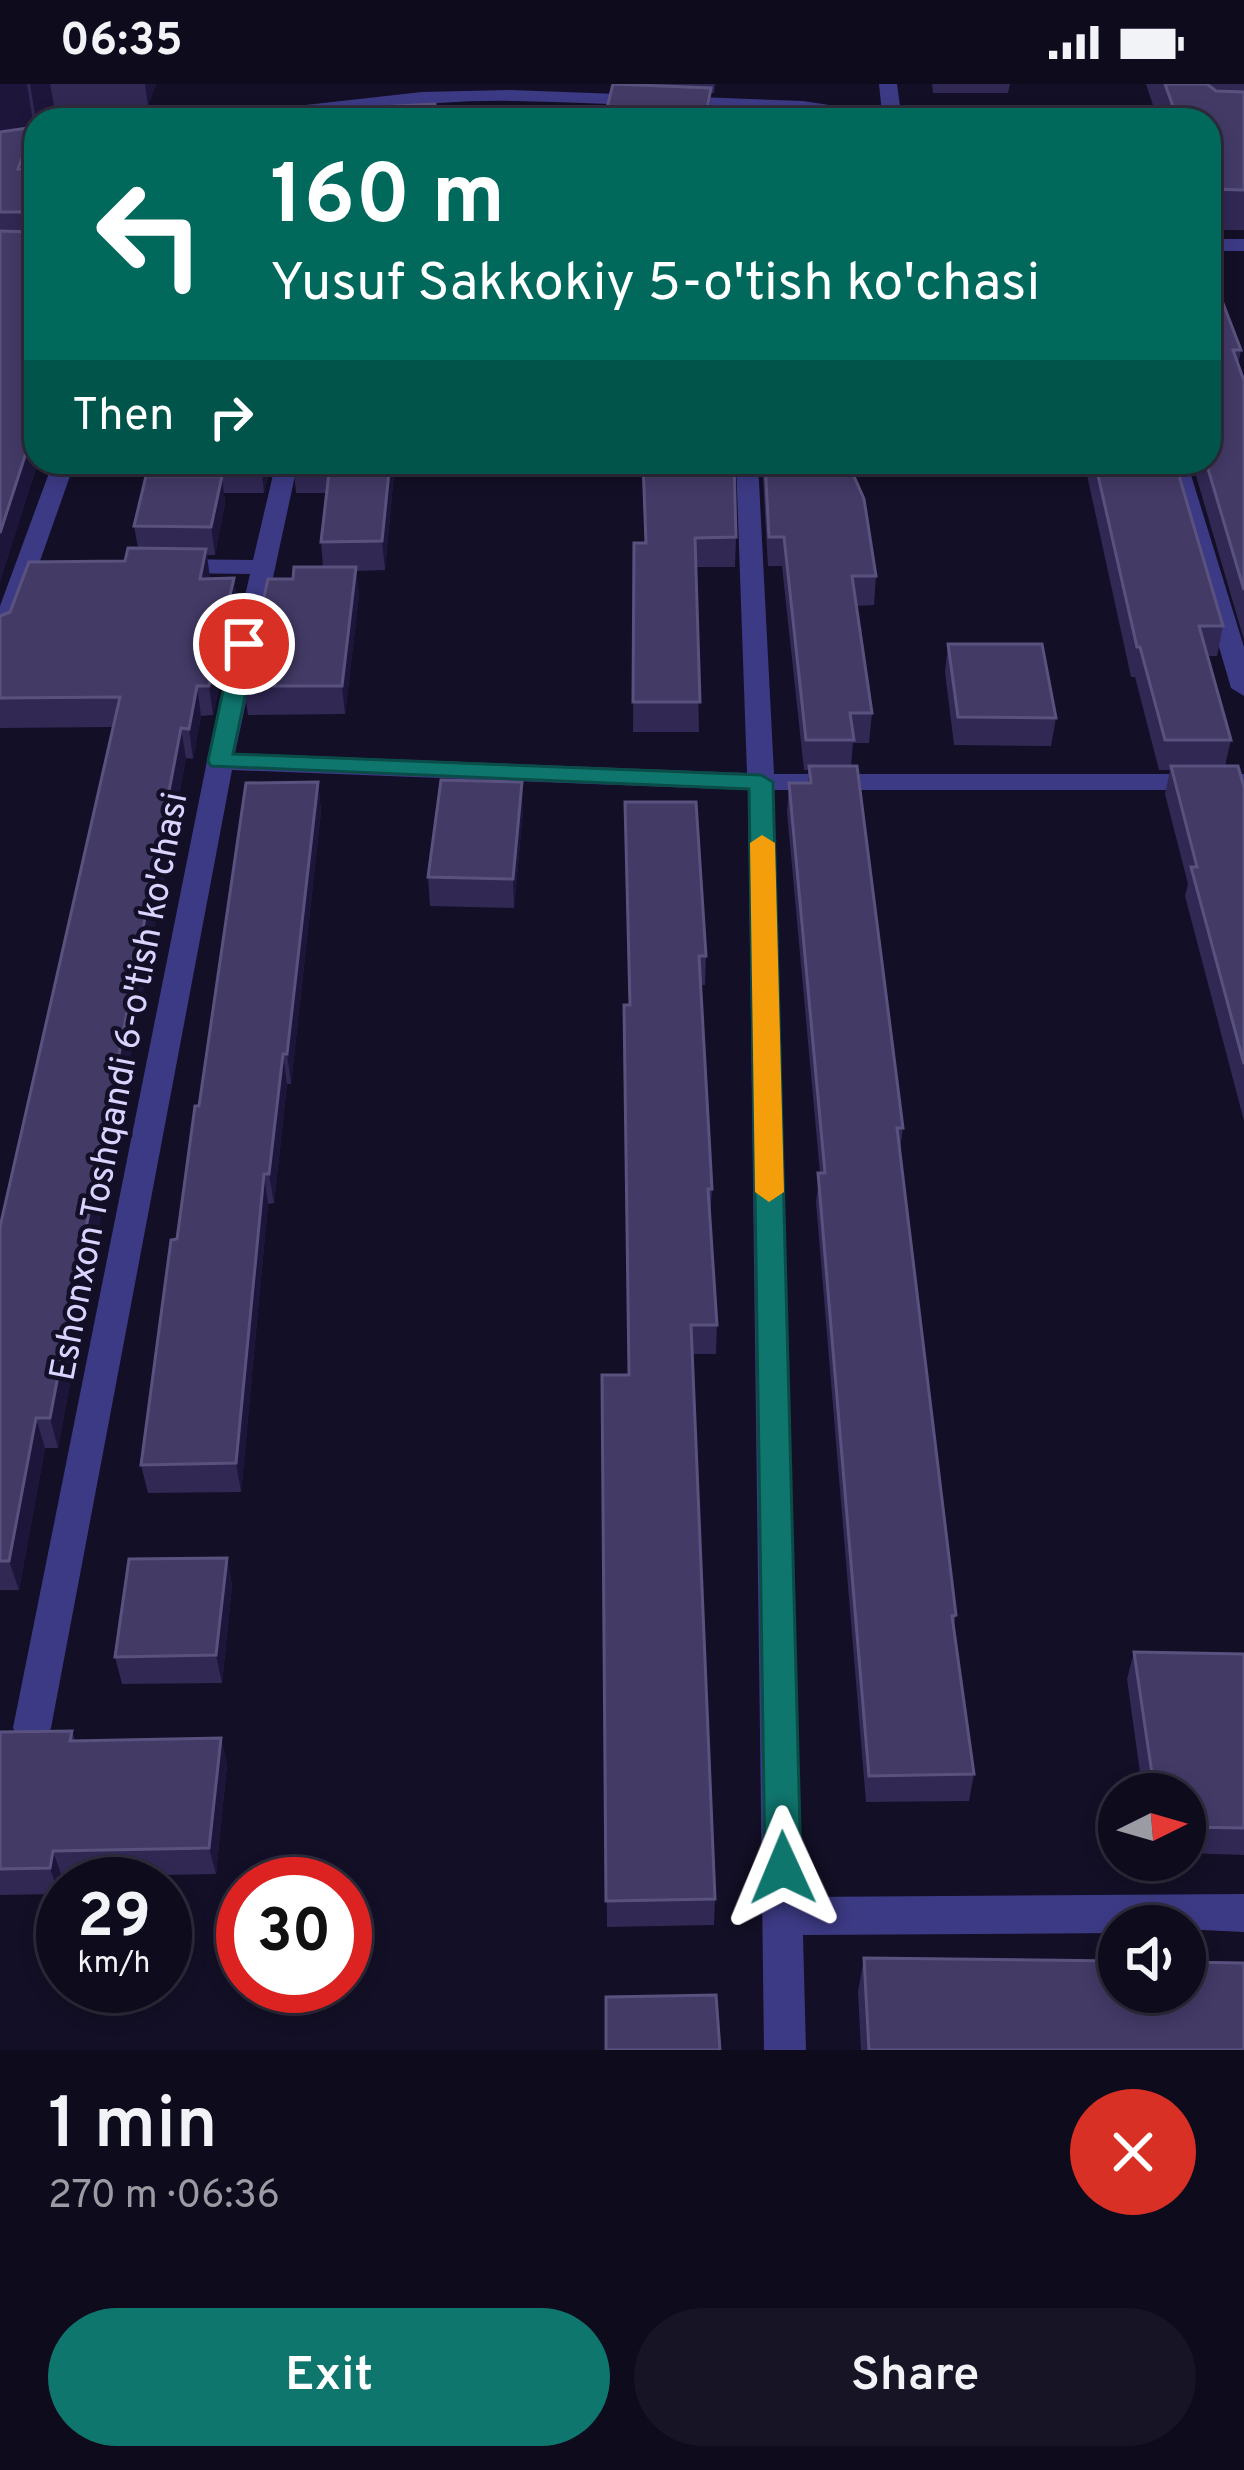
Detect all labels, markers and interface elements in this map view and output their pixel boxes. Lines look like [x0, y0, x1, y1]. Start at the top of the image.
text: 06:35 [60, 14, 183, 71]
text: 160 m [270, 147, 505, 253]
icon: left [72, 156, 228, 312]
text: Yusuf Sakkokiy 5-o'tish ko'chasi [270, 251, 1040, 320]
icon: right [198, 384, 264, 450]
text: Then [72, 389, 174, 446]
pin [193, 593, 295, 695]
icon: arrive [211, 611, 277, 677]
street label: Eshonxon Toshqandi 6-o'tish ko'chasi [41, 789, 201, 1385]
north arrow [1098, 1773, 1206, 1881]
map controls [1098, 1773, 1206, 2013]
position arrow [720, 1805, 846, 1931]
speed limit sign: 30 [216, 1857, 372, 2013]
text: 29 [77, 1882, 151, 1958]
button: sound [1098, 1905, 1206, 2013]
text: km/h [78, 1946, 150, 1983]
text: 1 min [48, 2082, 218, 2174]
button: close [1070, 2089, 1196, 2215]
text: 270 m · 06:36 [48, 2173, 280, 2222]
button: Exit [48, 2308, 610, 2446]
button: Share [634, 2308, 1196, 2446]

